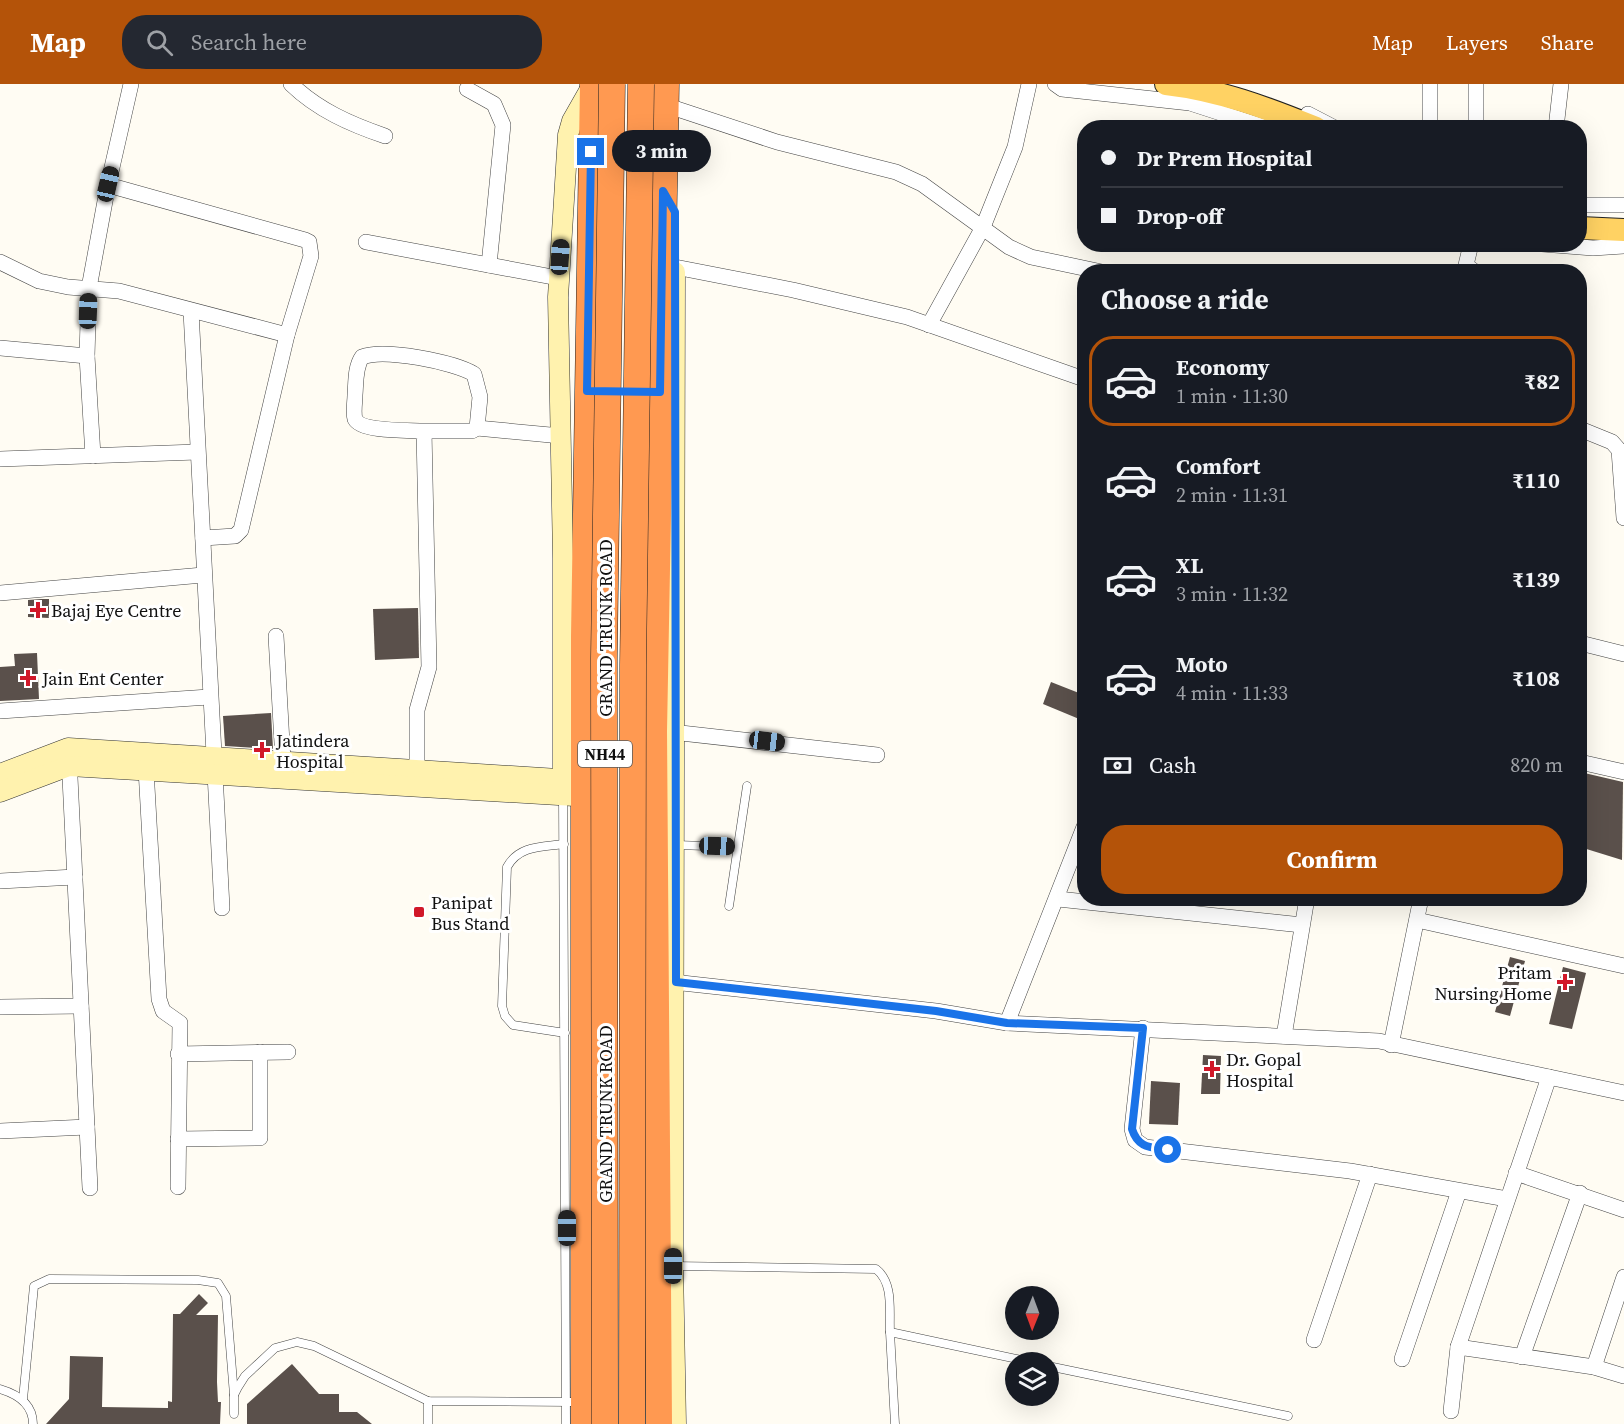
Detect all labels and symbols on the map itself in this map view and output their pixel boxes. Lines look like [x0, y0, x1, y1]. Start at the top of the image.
callout: 3 min [612, 131, 711, 173]
route end [577, 138, 604, 165]
car [95, 164, 121, 204]
car [550, 238, 570, 276]
car [78, 293, 98, 329]
street label: GRAND TRUNK ROAD [593, 539, 618, 717]
place label: Bajaj Eye Centre [51, 598, 181, 623]
marker: Bajaj Eye Centre [29, 601, 47, 619]
place label: Jain Ent Center [41, 666, 164, 691]
marker: Jain Ent Center [19, 669, 37, 687]
place label: Jatindera Hospital [275, 728, 350, 774]
car [748, 730, 786, 752]
marker: Jatindera Hospital [253, 741, 271, 759]
road number: NH44 [578, 741, 632, 767]
car [699, 836, 735, 856]
place label: Panipat Bus Stand [431, 890, 510, 936]
marker: Panipat Bus Stand [412, 905, 426, 919]
place label: Pritam Nursing Home [1435, 960, 1552, 1006]
marker: Pritam Nursing Home [1556, 973, 1574, 991]
street label: GRAND TRUNK ROAD [593, 1025, 618, 1203]
place label: Dr. Gopal Hospital [1226, 1047, 1301, 1093]
marker: Dr. Gopal Hospital [1203, 1060, 1221, 1078]
route start [1154, 1136, 1181, 1163]
car [558, 1210, 576, 1246]
car [664, 1248, 682, 1284]
north arrow [1005, 1286, 1059, 1340]

